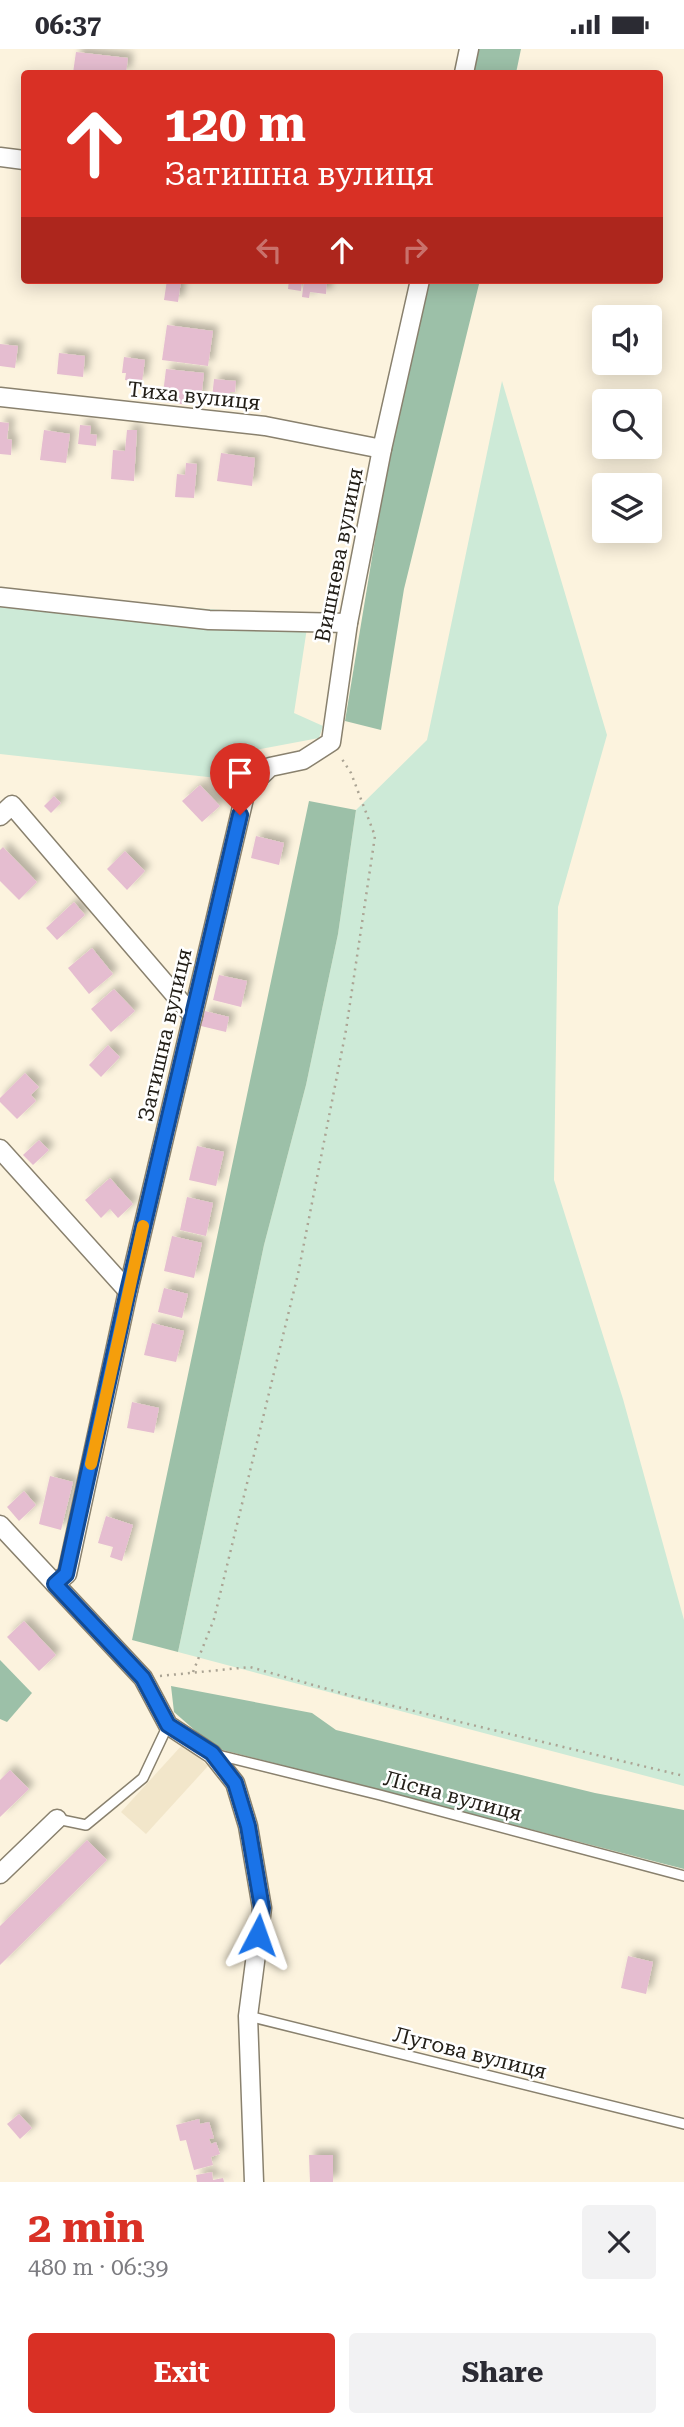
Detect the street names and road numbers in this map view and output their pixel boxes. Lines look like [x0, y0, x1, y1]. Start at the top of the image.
street label: Тиха вулиця [126, 377, 262, 415]
street label: Вишнева вулиця [310, 466, 368, 644]
street label: Затишна вулиця [133, 946, 197, 1124]
street label: Лісна вулиця [381, 1766, 525, 1826]
street label: Лугова вулиця [391, 2022, 549, 2084]

